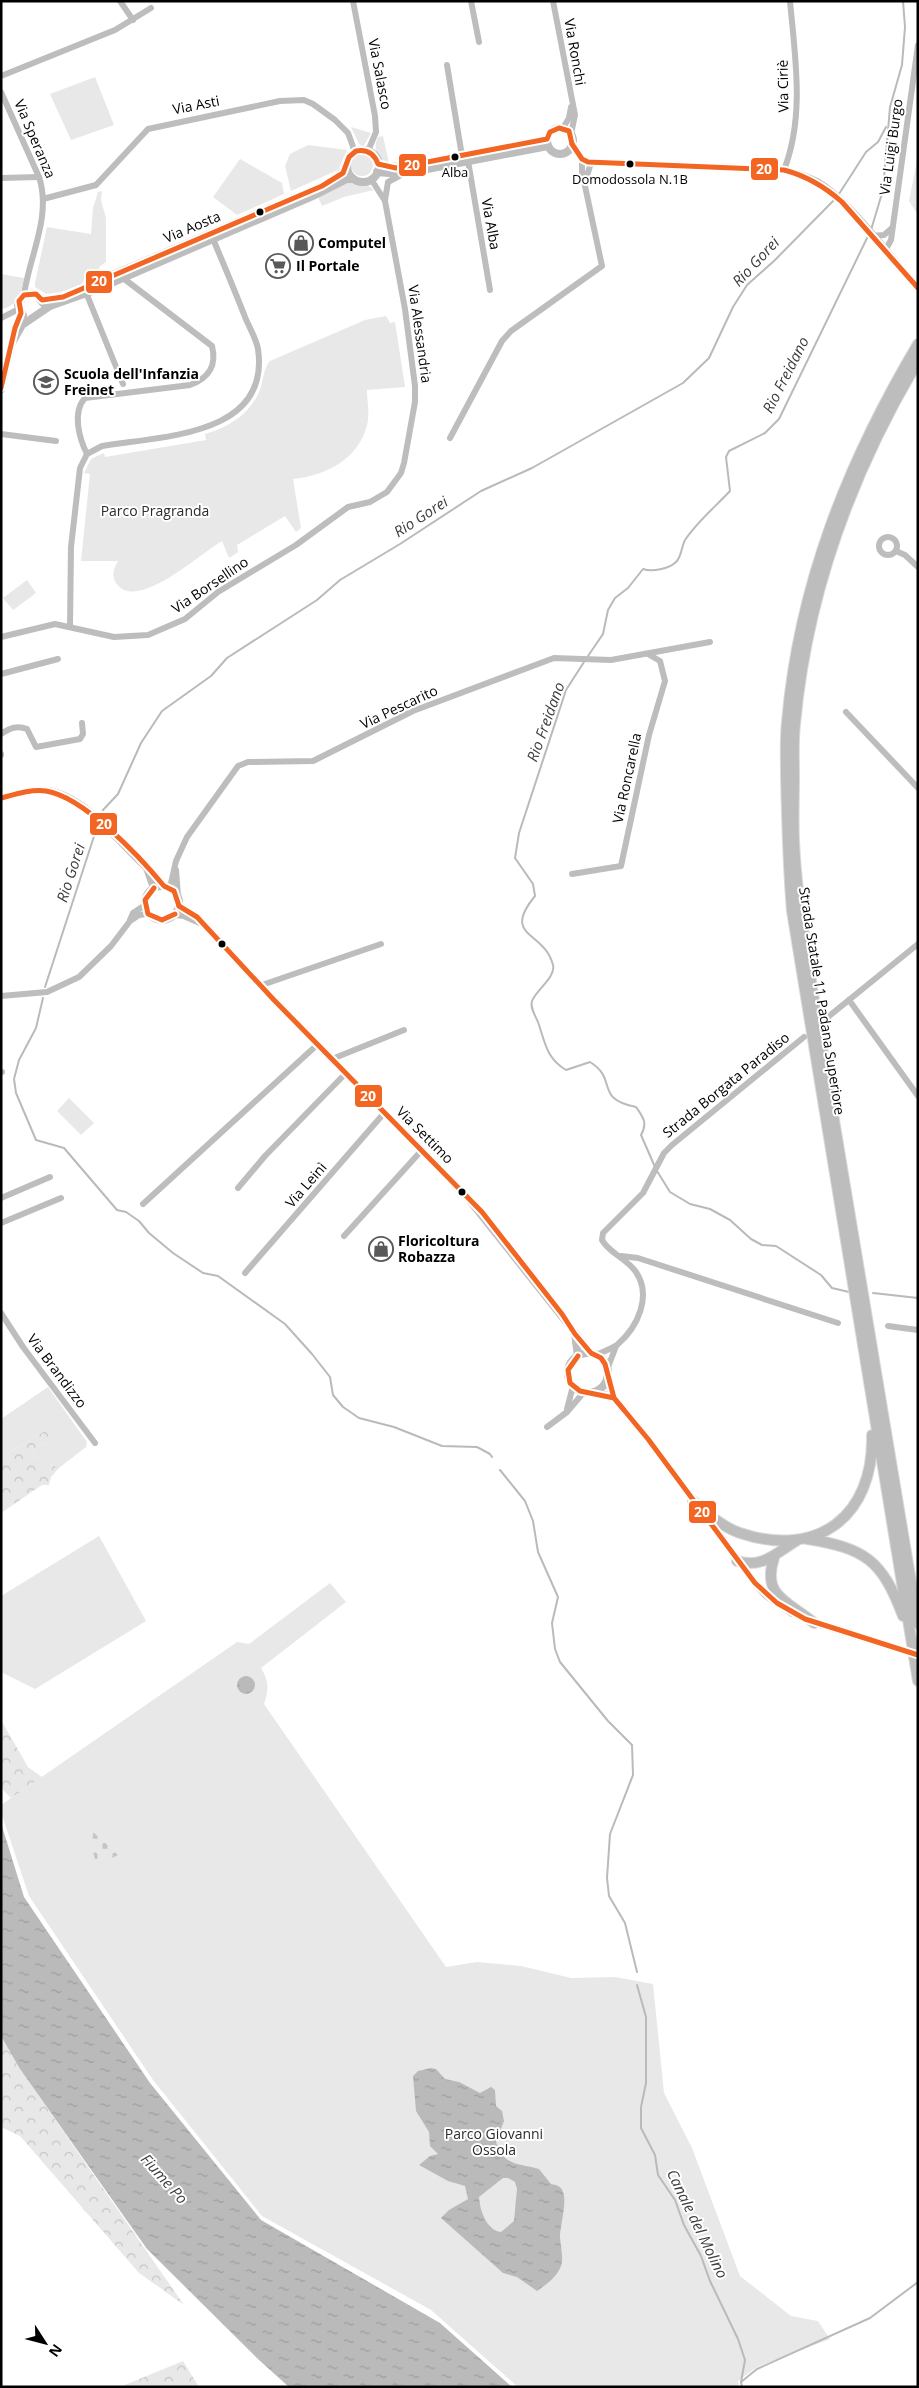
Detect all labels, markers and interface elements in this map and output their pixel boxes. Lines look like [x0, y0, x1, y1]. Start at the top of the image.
street label: Via Ronchi [560, 17, 591, 87]
street label: Via Salasco [364, 37, 397, 111]
street label: Via Ciriè [773, 59, 792, 113]
street label: Via Asti [171, 91, 221, 118]
street label: Via Speranza [10, 97, 61, 181]
street label: Via Luigi Burgo [874, 98, 907, 196]
marker: Alba [450, 152, 460, 162]
line badge: 20 [398, 153, 427, 177]
text: 20 [404, 155, 420, 174]
line badge: 20 [750, 157, 779, 181]
marker: Domodossola N.1B [625, 159, 635, 169]
text: 20 [756, 159, 772, 178]
place label: Alba [442, 163, 468, 181]
place label: Domodossola N.1B [572, 170, 688, 188]
street label: Via Alba [478, 197, 505, 251]
street label: Via Aosta [160, 206, 223, 247]
unlabelled marker [255, 207, 265, 217]
shop icon: Computel [288, 230, 314, 256]
water label: Rio Gorei [727, 232, 783, 290]
place label: Computel [318, 233, 386, 252]
supermarket icon: Il Portale [265, 253, 291, 279]
place label: Il Portale [296, 256, 359, 275]
line badge: 20 [85, 270, 113, 294]
text: 20 [91, 271, 107, 290]
street label: Via Alessandria [404, 284, 437, 384]
water label: Rio Freidano [757, 333, 813, 416]
place label: Scuola dell'Infanzia Freinet [64, 364, 199, 399]
school or university icon: Scuola dell'Infanzia Freinet [33, 369, 59, 395]
water label: Rio Gorei [390, 491, 451, 541]
park label: Parco Pragranda [101, 501, 209, 520]
street label: Via Borsellino [168, 552, 252, 617]
water label: Rio Freidano [521, 679, 569, 764]
street label: Via Pescarito [357, 680, 441, 733]
street label: Via Roncarella [608, 731, 645, 825]
line badge: 20 [89, 812, 118, 836]
text: 20 [96, 814, 112, 833]
water label: Rio Gorei [51, 841, 89, 905]
street label: Strada Statale 11 Padana Superiore [795, 886, 850, 1116]
unlabelled marker [217, 939, 227, 949]
street label: Strada Borgata Paradiso [658, 1028, 793, 1142]
line badge: 20 [354, 1084, 383, 1108]
text: 20 [360, 1086, 376, 1105]
street label: Via Settimo [393, 1102, 458, 1167]
street label: Via Leinì [281, 1158, 331, 1211]
unlabelled marker [457, 1187, 467, 1197]
place label: Floricoltura Robazza [398, 1231, 479, 1266]
shop icon: Floricoltura Robazza [368, 1236, 394, 1262]
street label: Via Brandizzo [23, 1330, 91, 1412]
line badge: 20 [688, 1500, 717, 1524]
text: 20 [694, 1502, 710, 1521]
park label: Parco Giovanni Ossola [445, 2124, 543, 2159]
water label: Fiume Po [137, 2149, 193, 2208]
water label: Canale del Molino [663, 2166, 733, 2281]
north arrow [20, 2318, 70, 2368]
text: N [45, 2341, 67, 2361]

